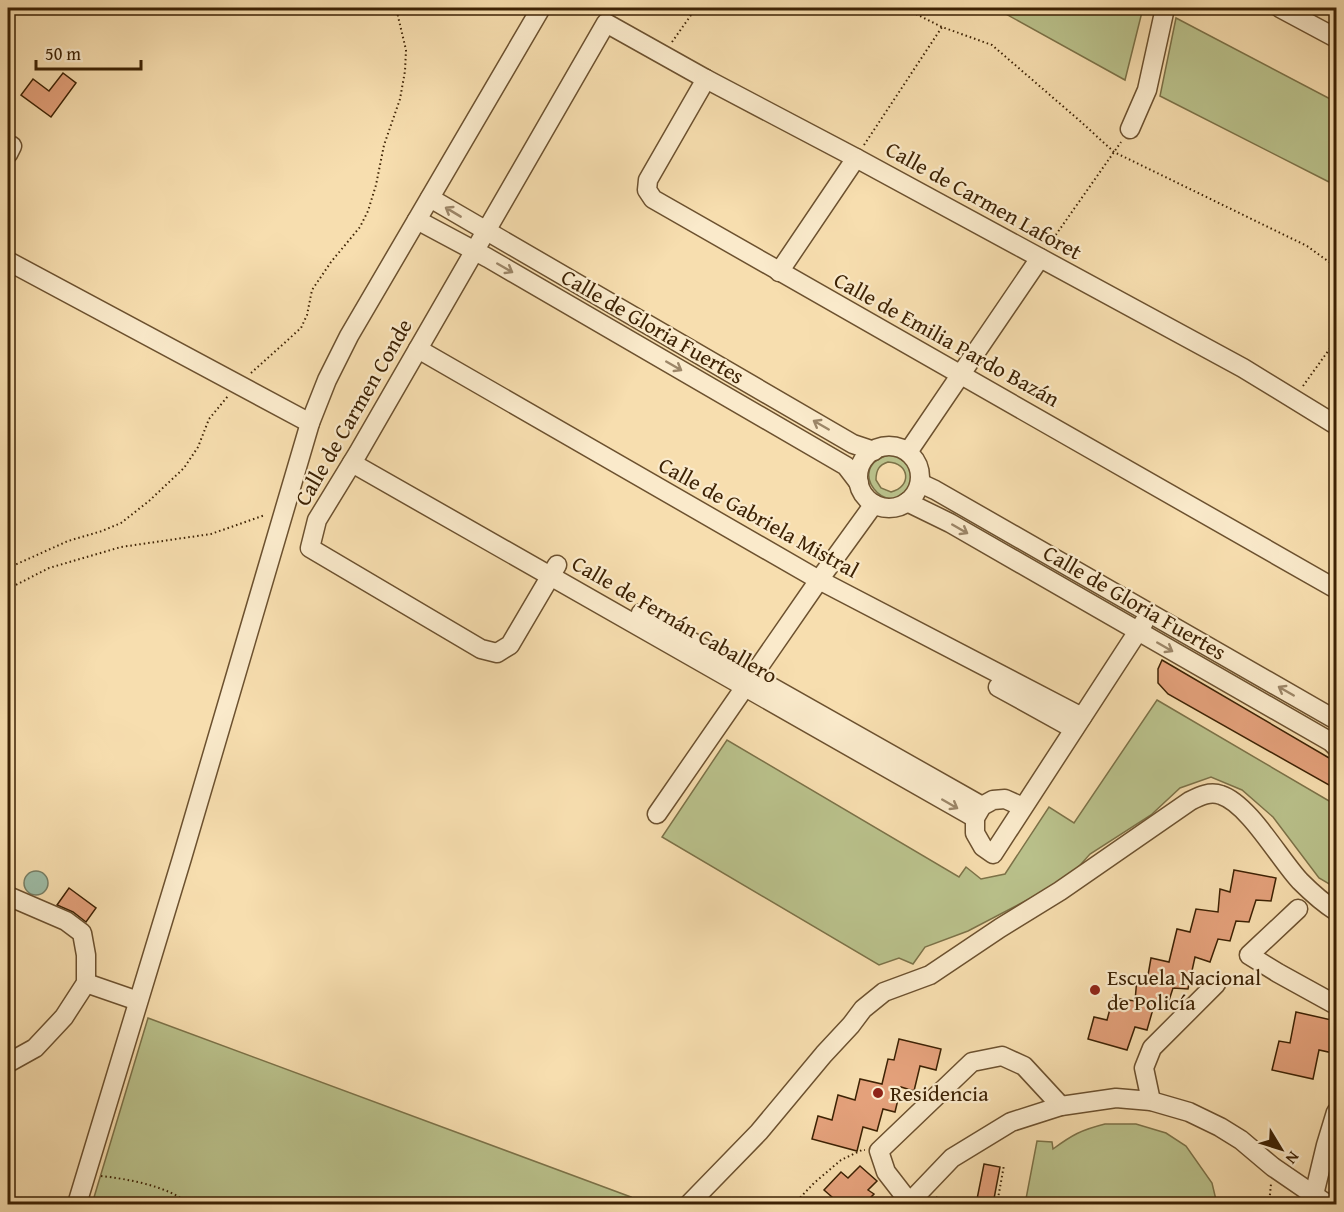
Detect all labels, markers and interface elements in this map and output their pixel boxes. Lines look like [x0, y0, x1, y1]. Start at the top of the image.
scale bar [36, 33, 141, 71]
text: 50 m [45, 40, 81, 67]
street label: Calle de Carmen Laforet [880, 133, 1088, 267]
one-way arrow [445, 205, 462, 217]
street label: Calle de Gloria Fuertes [556, 261, 750, 391]
one-way arrow [496, 262, 513, 274]
street label: Calle de Emilia Pardo Bazán [828, 263, 1066, 415]
street label: Calle de Carmen Conde [286, 312, 420, 512]
one-way arrow [665, 360, 682, 372]
one-way arrow [813, 419, 830, 431]
street label: Calle de Gabriela Mistral [653, 449, 865, 585]
one-way arrow [951, 523, 968, 535]
street label: Calle de Gloria Fuertes [1038, 537, 1232, 667]
street label: Calle de Fernán Caballero [566, 547, 784, 691]
one-way arrow [1156, 641, 1173, 653]
one-way arrow [1278, 685, 1295, 697]
one-way arrow [941, 798, 958, 810]
place label: Escuela Nacional de Policía [1107, 961, 1261, 1018]
marker: Escuela Nacional de Policía [1088, 983, 1102, 997]
place label: Residencia [890, 1077, 989, 1109]
marker: Residencia [871, 1086, 885, 1100]
north arrow [1251, 1119, 1311, 1179]
text: N [1280, 1147, 1306, 1170]

